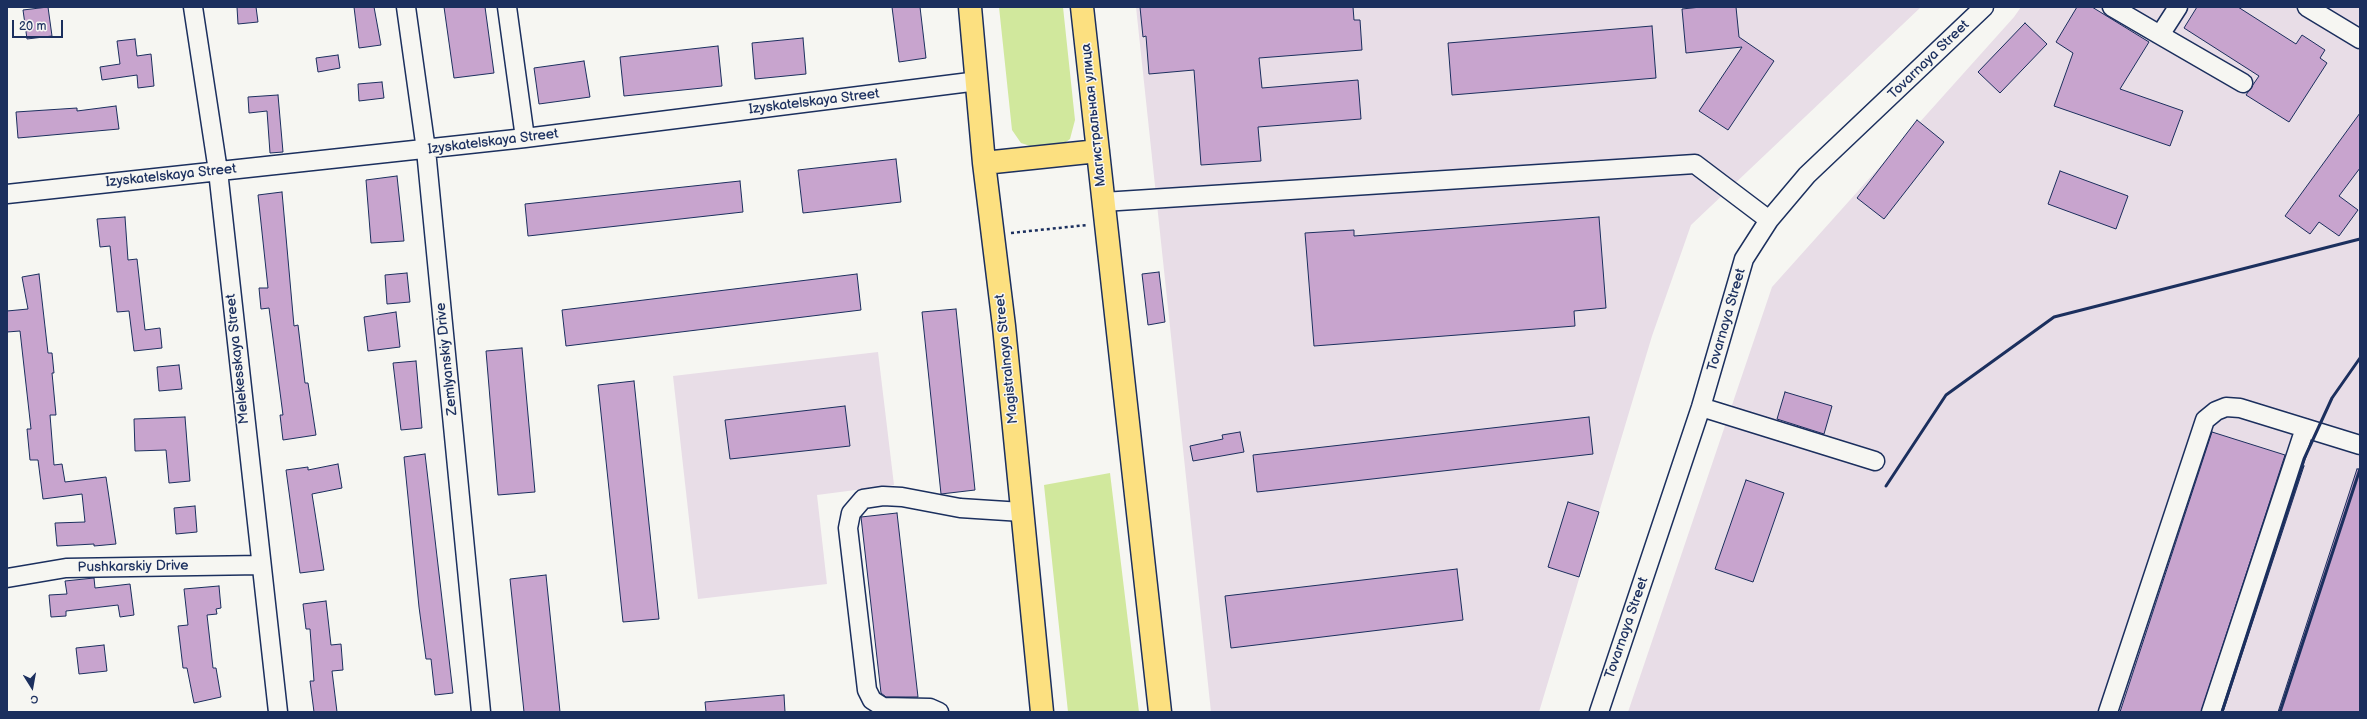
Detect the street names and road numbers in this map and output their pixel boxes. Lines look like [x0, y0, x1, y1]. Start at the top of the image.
street label: Tovarnaya Street [1885, 17, 1973, 103]
street label: Магистральная улица [1078, 42, 1110, 188]
street label: Izyskatelskaya Street [748, 86, 880, 118]
street label: Izyskatelskaya Street [427, 126, 559, 158]
street label: Izyskatelskaya Street [105, 161, 237, 191]
street label: Tovarnaya Street [1704, 267, 1750, 373]
street label: Melekesskaya Street [223, 293, 253, 425]
street label: Magistralnaya Street [992, 293, 1022, 425]
street label: Zemlyanskiy Drive [433, 302, 461, 416]
street label: Pushkarskiy Drive [77, 558, 189, 576]
street label: Tovarnaya Street [1602, 575, 1652, 681]

